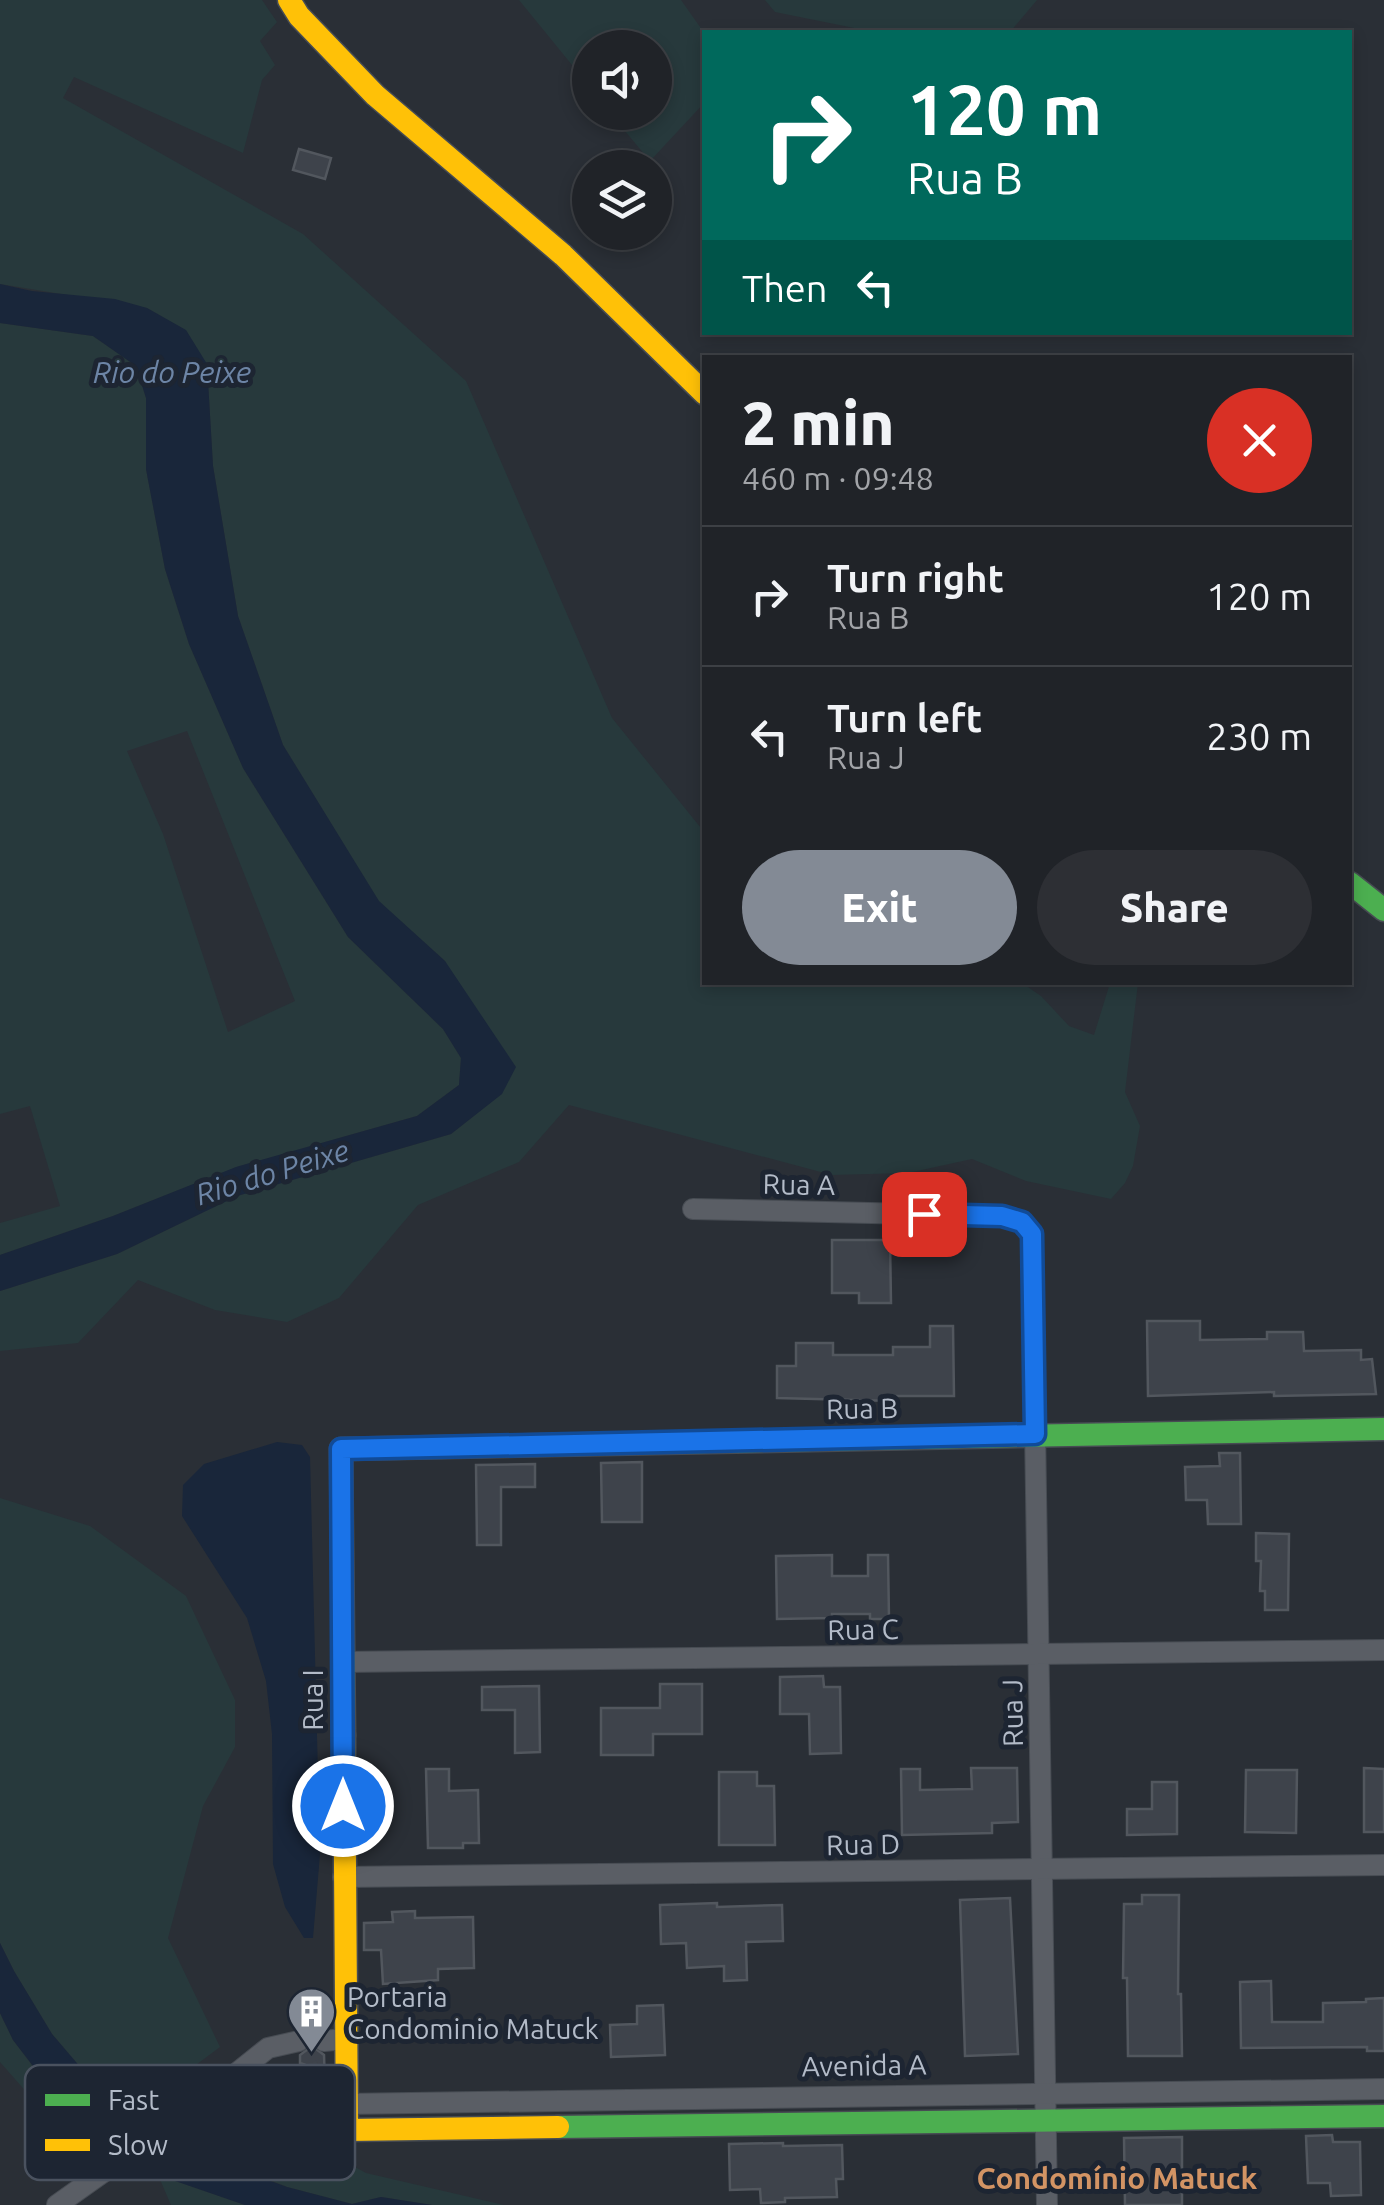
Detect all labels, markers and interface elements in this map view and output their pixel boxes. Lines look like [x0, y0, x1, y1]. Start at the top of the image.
map controls [572, 30, 672, 250]
button: sound [572, 30, 672, 130]
icon: right [742, 70, 872, 200]
text: 120 m [907, 70, 1102, 148]
button: layers [572, 150, 672, 250]
text: Rua B [907, 152, 1023, 203]
icon: left [848, 260, 903, 315]
text: Then [742, 267, 828, 309]
water label: Rio do Peixe [93, 355, 251, 389]
button: close [1207, 388, 1312, 493]
text: 2 min [742, 389, 895, 456]
text: 460 m · 09:48 [742, 460, 934, 496]
text: Turn right [827, 557, 1004, 599]
icon: right [742, 569, 797, 624]
text: 120 m [1206, 575, 1312, 617]
text: Rua B [827, 599, 909, 635]
text: Turn left [827, 697, 982, 739]
icon: left [742, 709, 797, 764]
text: 230 m [1206, 715, 1312, 757]
text: Rua J [827, 739, 905, 775]
button: Exit [742, 850, 1017, 965]
button: Share [1037, 850, 1312, 965]
water label: Rio do Peixe [191, 1133, 353, 1211]
street label: Rua A [763, 1168, 835, 1200]
pin [882, 1172, 967, 1257]
icon: arrive [897, 1187, 952, 1242]
street label: Rua B [826, 1392, 898, 1424]
street label: Rua C [827, 1613, 899, 1645]
street label: Rua I [297, 1669, 328, 1731]
street label: Rua J [996, 1679, 1028, 1747]
position arrow [291, 1754, 395, 1858]
street label: Rua D [826, 1828, 900, 1860]
place label: Portaria Condominio Matuck [347, 1981, 599, 2044]
building icon: Portaria Condominio Matuck [286, 1986, 338, 2054]
street label: Avenida A [801, 2048, 927, 2082]
legend [25, 2065, 355, 2180]
text: Fast [108, 2084, 159, 2115]
text: Slow [108, 2129, 168, 2160]
district label: Condomínio Matuck [977, 2161, 1258, 2195]

